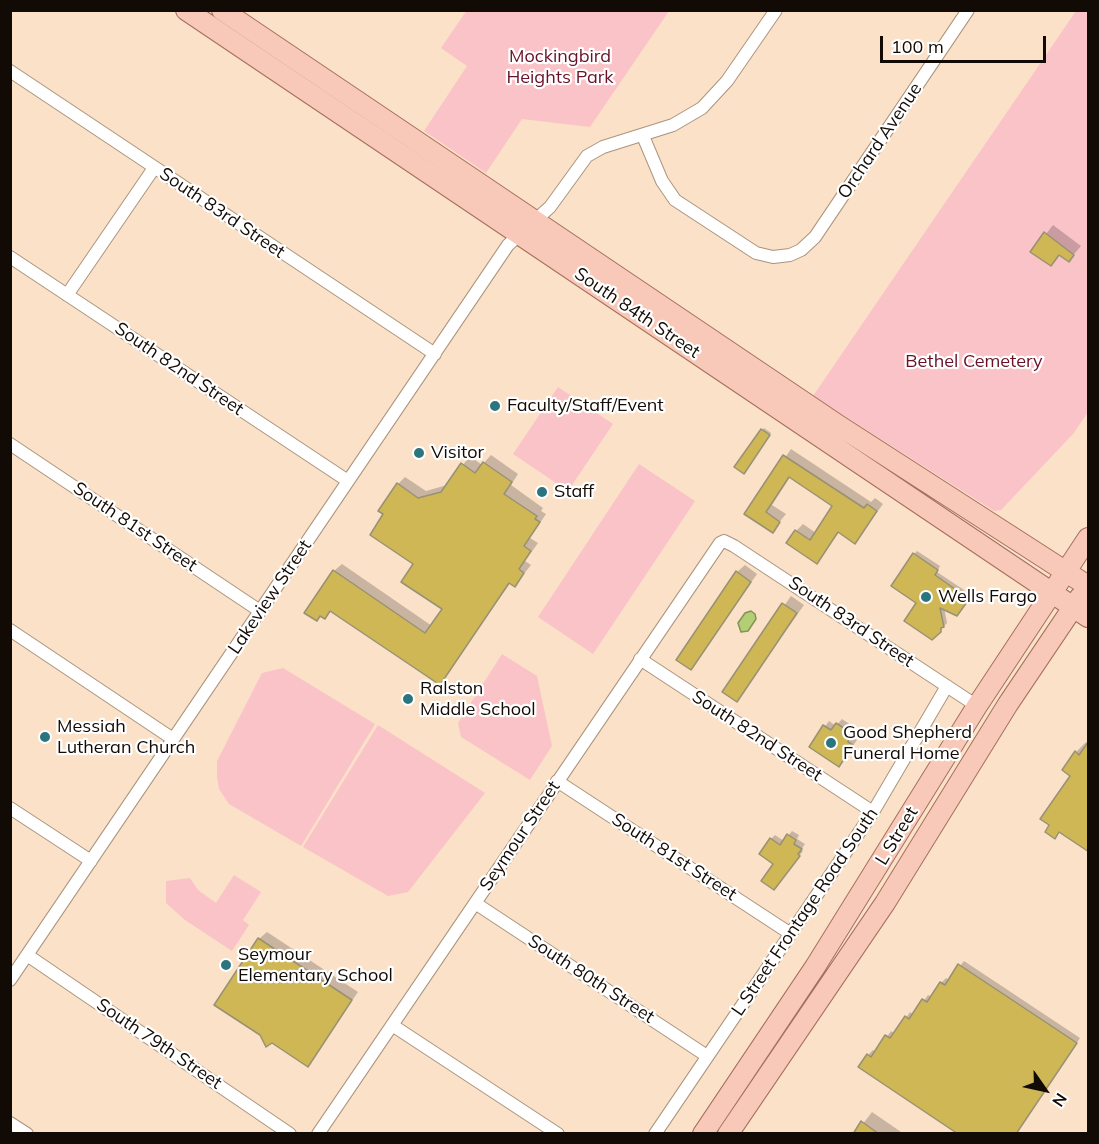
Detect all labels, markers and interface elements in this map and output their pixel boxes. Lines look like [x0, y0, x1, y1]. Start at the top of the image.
scale bar [883, 24, 1050, 62]
text: 100 m [891, 35, 944, 58]
park label: Mockingbird Heights Park [506, 46, 614, 88]
street label: Orchard Avenue [833, 79, 927, 203]
street label: South 83rd Street [155, 163, 289, 263]
street label: South 84th Street [570, 263, 704, 363]
street label: South 82nd Street [110, 318, 248, 420]
park label: Bethel Cemetery [905, 351, 1043, 373]
place label: Faculty/Staff/Event [507, 395, 664, 417]
marker: Faculty/Staff/Event [488, 399, 502, 413]
place label: Visitor [431, 442, 484, 464]
marker: Visitor [412, 446, 426, 460]
street label: South 81st Street [69, 478, 201, 576]
place label: Staff [554, 481, 594, 503]
marker: Staff [535, 485, 549, 499]
street label: Lakeview Street [224, 536, 316, 658]
street label: South 83rd Street [784, 572, 918, 672]
place label: Wells Fargo [938, 586, 1037, 608]
marker: Wells Fargo [919, 590, 933, 604]
place label: Ralston Middle School [420, 678, 536, 720]
street label: South 82nd Street [688, 686, 826, 786]
marker: Ralston Middle School [401, 692, 415, 706]
place label: Messiah Lutheran Church [57, 716, 195, 758]
place label: Good Shepherd Funeral Home [843, 722, 972, 764]
marker: Messiah Lutheran Church [38, 730, 52, 744]
marker: Good Shepherd Funeral Home [824, 736, 838, 750]
street label: Seymour Street [475, 777, 565, 895]
street label: L Street [871, 803, 923, 869]
street label: L Street Frontage Road South [727, 804, 883, 1020]
street label: South 81st Street [607, 809, 741, 905]
street label: South 80th Street [524, 930, 658, 1028]
place label: Seymour Elementary School [238, 944, 393, 986]
marker: Seymour Elementary School [219, 958, 233, 972]
street label: South 79th Street [92, 994, 226, 1094]
north arrow [1015, 1060, 1075, 1120]
text: N [1048, 1089, 1072, 1111]

